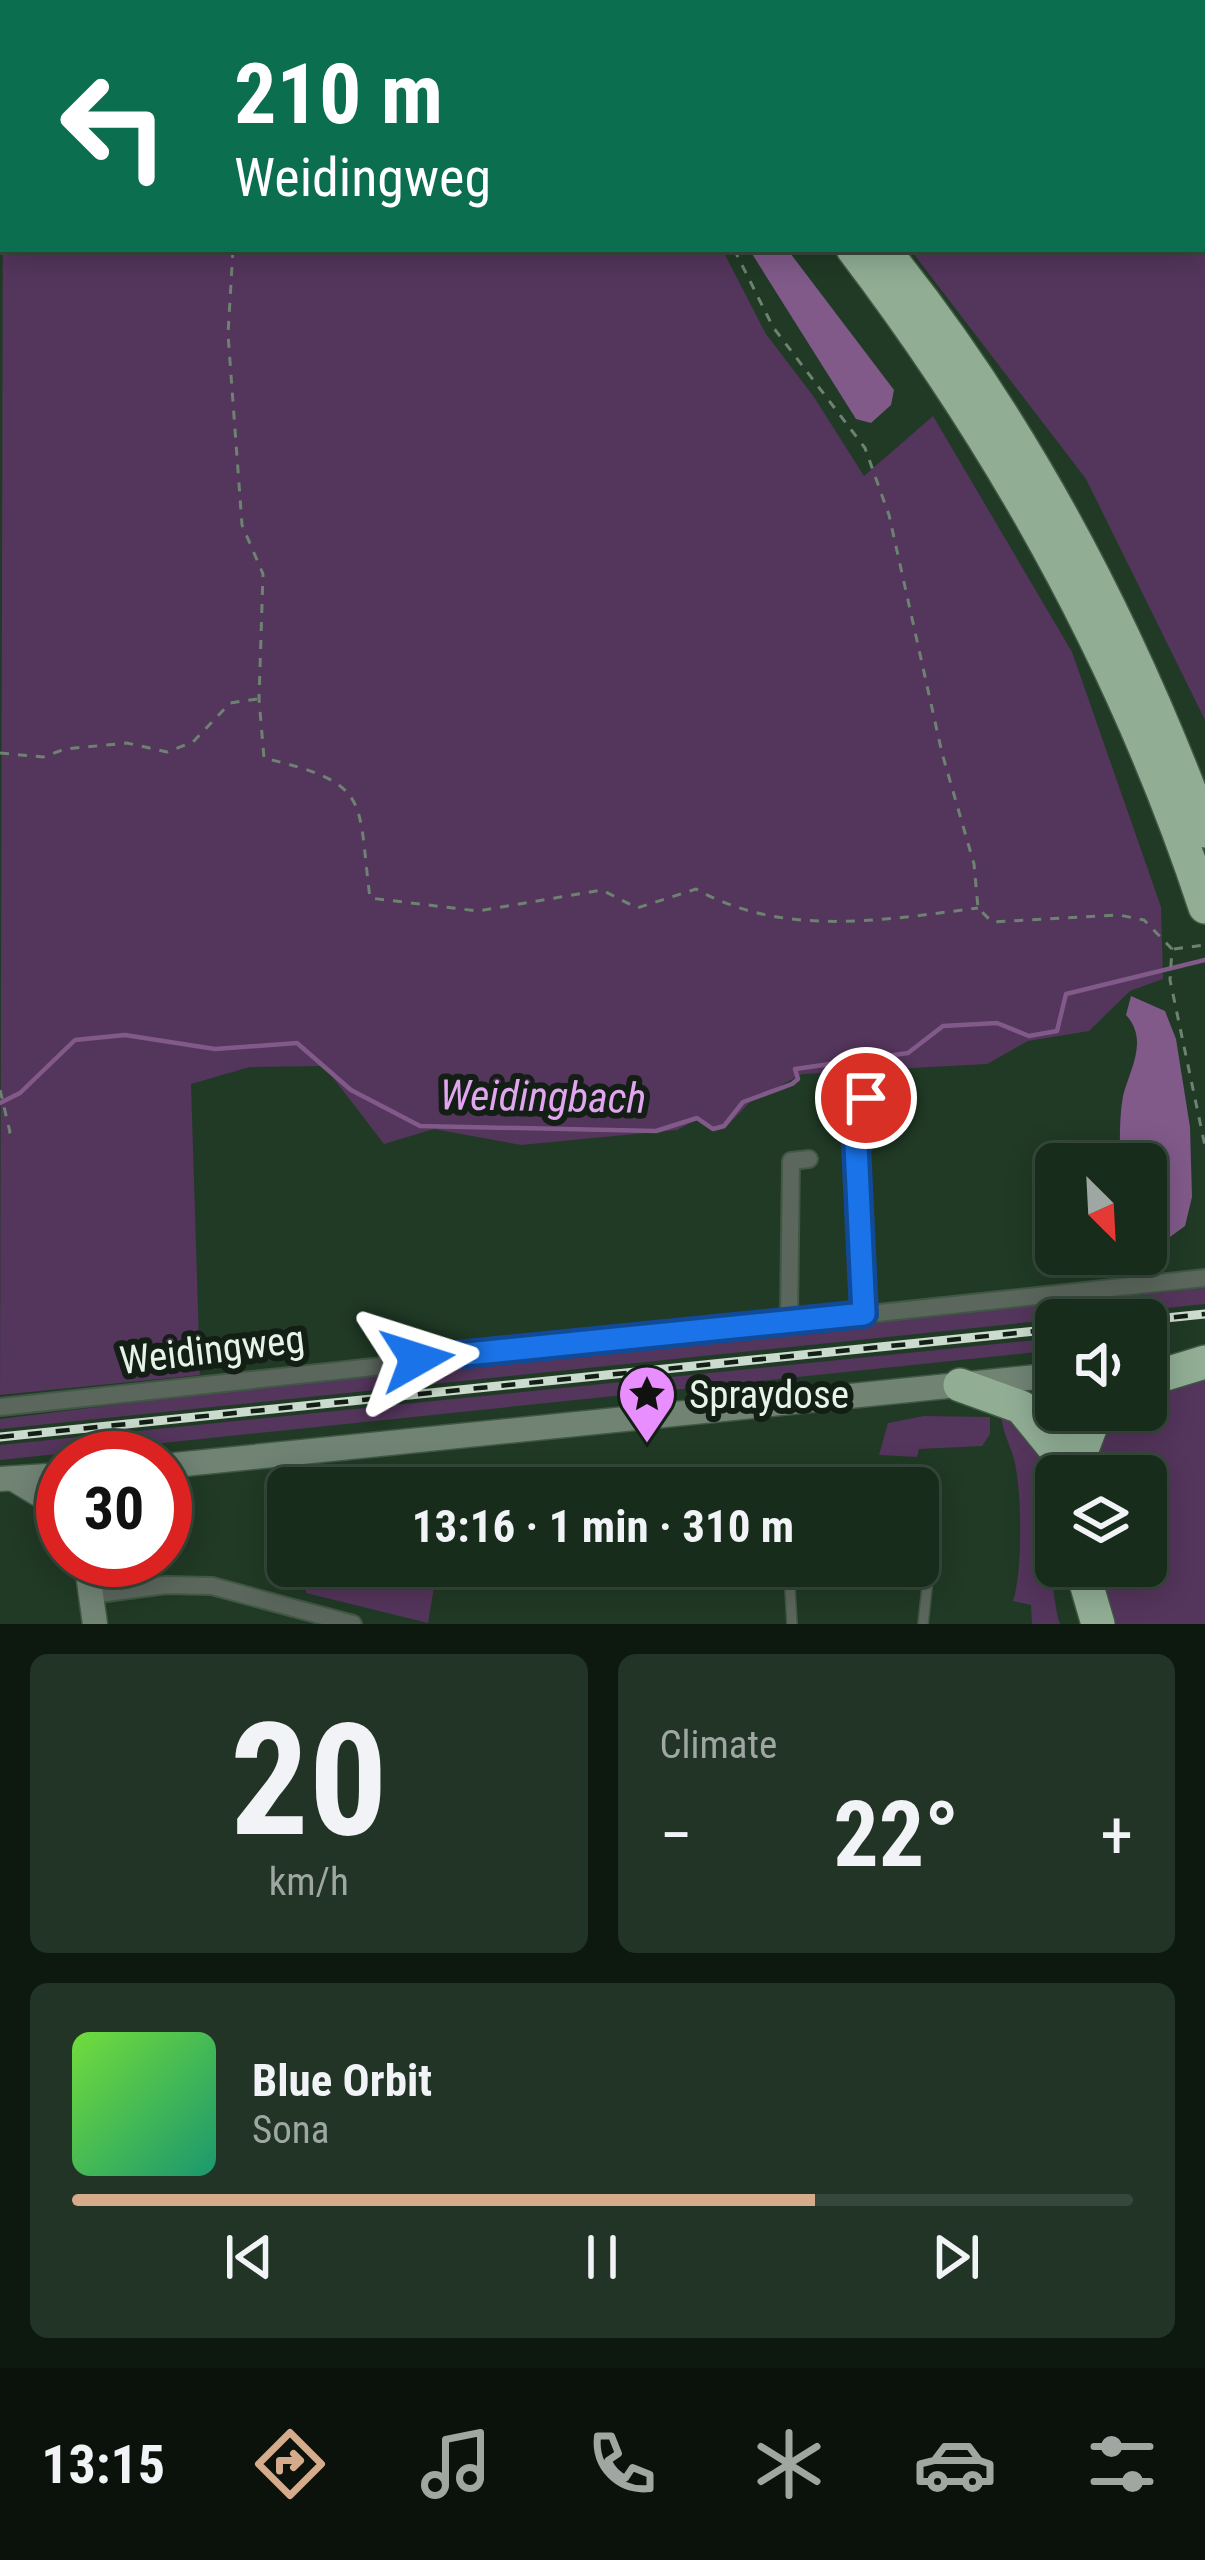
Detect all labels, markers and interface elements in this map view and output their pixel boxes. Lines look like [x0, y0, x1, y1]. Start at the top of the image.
text: 210 m [234, 45, 443, 144]
icon: left [36, 48, 192, 204]
text: Weidingweg [234, 146, 491, 209]
pin [815, 1047, 917, 1149]
icon: arrive [833, 1065, 899, 1131]
water label: Weidingbach [439, 1070, 647, 1123]
north arrow [1035, 1143, 1167, 1275]
map controls [1035, 1143, 1167, 1587]
position arrow [354, 1296, 480, 1422]
button: sound [1035, 1299, 1167, 1431]
street label: Weidingweg [117, 1316, 307, 1384]
place icon: Spraydose [616, 1363, 678, 1445]
place label: Spraydose [689, 1372, 849, 1418]
speed limit sign: 30 [36, 1431, 192, 1587]
button: layers [1035, 1455, 1167, 1587]
text: 13:16 · 1 min · 310 m [412, 1500, 794, 1553]
text: 20 [230, 1689, 388, 1872]
text: Climate [660, 1722, 777, 1768]
text: 22° [833, 1783, 959, 1888]
text: − [660, 1797, 693, 1874]
text: + [1100, 1797, 1133, 1874]
text: km/h [269, 1859, 349, 1905]
text: Blue Orbit [252, 2054, 432, 2107]
text: Sona [252, 2107, 329, 2153]
icon: previous [216, 2224, 282, 2290]
icon: pause [569, 2224, 635, 2290]
icon: next [923, 2224, 989, 2290]
icon: directions [248, 2422, 332, 2506]
icon: music [414, 2422, 498, 2506]
icon: phone [580, 2422, 664, 2506]
icon: climate [747, 2422, 831, 2506]
icon: car [913, 2422, 997, 2506]
icon: filters [1080, 2422, 1164, 2506]
text: 13:15 [41, 2433, 165, 2496]

